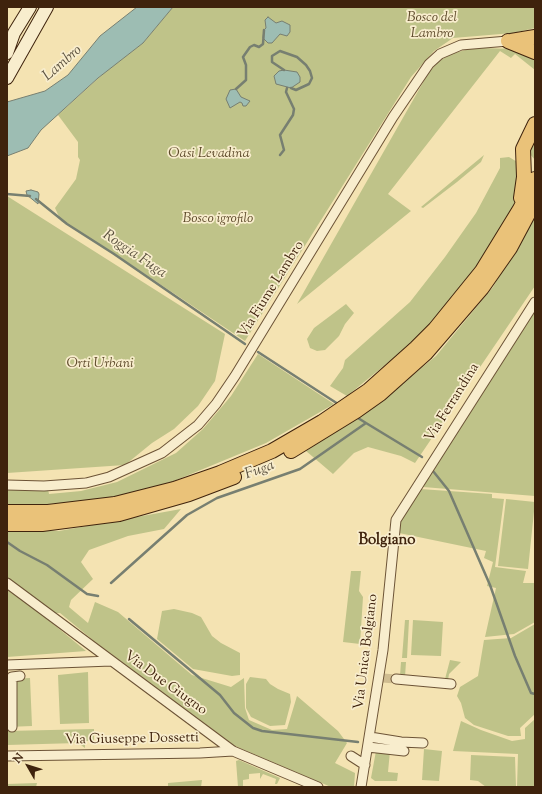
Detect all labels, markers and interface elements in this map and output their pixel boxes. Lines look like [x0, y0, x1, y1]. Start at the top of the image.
park label: Bosco del Lambro [407, 11, 457, 44]
water label: Lambro [40, 42, 86, 86]
park label: Oasi Levadina [168, 147, 250, 163]
park label: Bosco igrofilo [183, 212, 253, 228]
water label: Roggia Fuga [99, 227, 169, 283]
street label: Via Fiume Lambro [235, 238, 309, 342]
park label: Orti Urbani [66, 357, 134, 373]
street label: Via Ferrandina [422, 361, 484, 445]
water label: Fuga [243, 457, 277, 485]
district label: Bolgiano [358, 532, 416, 550]
street label: Via Unica Bolgiano [352, 593, 382, 711]
street label: Via Due Giugno [120, 648, 210, 720]
street label: Via Giuseppe Dossetti [65, 730, 199, 750]
north arrow [8, 746, 48, 786]
text: N [10, 750, 28, 767]

